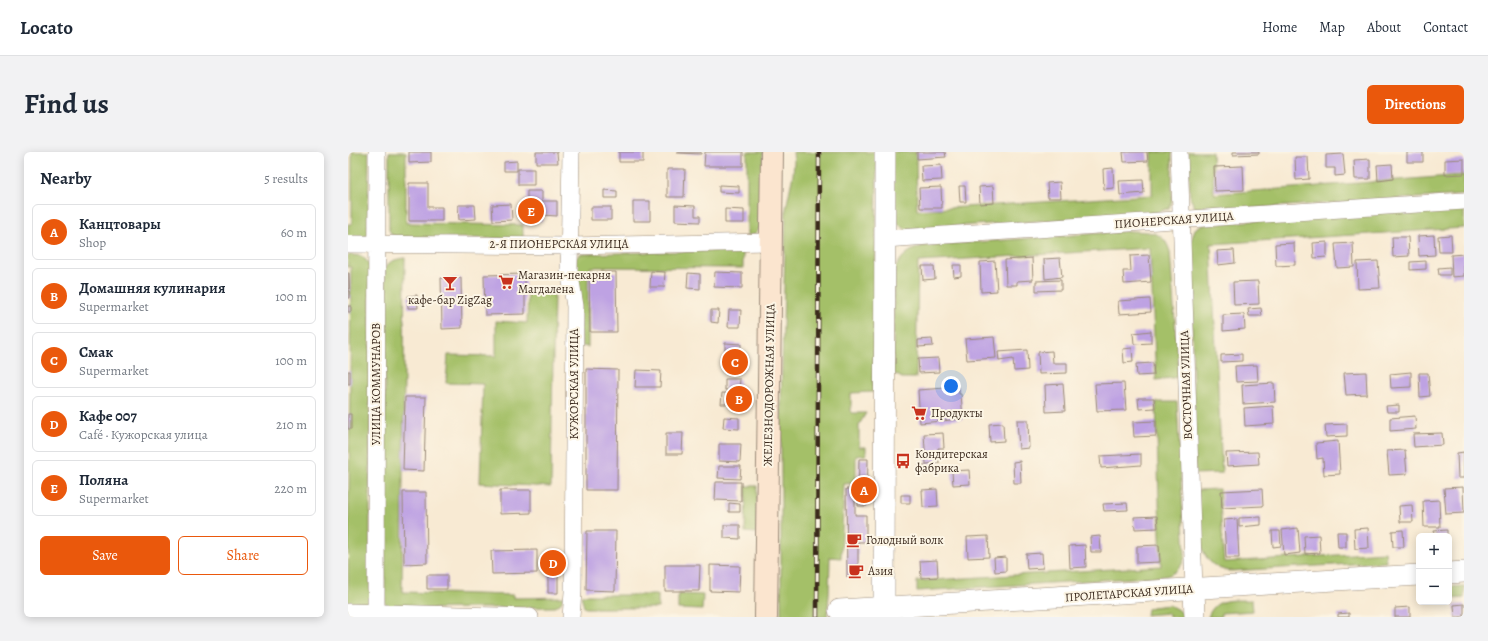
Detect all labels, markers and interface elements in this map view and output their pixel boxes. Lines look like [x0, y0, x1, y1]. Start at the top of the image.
text: Locato [20, 15, 73, 41]
text: Home [1262, 18, 1297, 37]
text: Map [1319, 18, 1345, 37]
text: About [1367, 18, 1401, 37]
text: Contact [1423, 18, 1468, 37]
text: Find us [24, 85, 109, 123]
button: Directions [1367, 85, 1464, 124]
text: Nearby [40, 167, 91, 190]
text: 5 results [264, 170, 308, 187]
pin: E [518, 196, 544, 226]
street label: ПИОНЕРСКАЯ УЛИЦА [1114, 208, 1235, 232]
text: Канцтовары [79, 214, 161, 234]
text: A [50, 224, 58, 241]
text: 60 m [281, 224, 307, 241]
text: Shop [79, 234, 106, 251]
street label: 2-Я ПИОНЕРСКАЯ УЛИЦА [489, 236, 630, 252]
place label: Магазин-пекарня Магдалена [518, 267, 611, 297]
supermarket icon: Магазин-пекарня Магдалена [497, 273, 515, 291]
bar icon: кафе-бар ZigZag [441, 274, 459, 292]
text: Домашняя кулинария [79, 278, 226, 298]
text: B [50, 288, 58, 305]
text: 100 m [275, 288, 307, 305]
place label: кафе-бар ZigZag [408, 292, 492, 308]
text: Supermarket [79, 298, 149, 315]
street label: ЖЕЛЕЗНОДОРОЖНАЯ УЛИЦА [760, 303, 778, 466]
street label: УЛИЦА КОММУНАРОВ [368, 323, 384, 445]
street label: КУЖОРСКАЯ УЛИЦА [566, 328, 582, 439]
street label: ВОСТОЧНАЯ УЛИЦА [1176, 329, 1196, 440]
text: Смак [79, 342, 113, 362]
pin: C [722, 347, 748, 377]
text: C [50, 352, 58, 369]
text: 100 m [275, 352, 307, 369]
text: Supermarket [79, 362, 149, 379]
your location [941, 376, 961, 396]
pin: B [726, 384, 752, 414]
supermarket icon: Продукты [910, 404, 928, 422]
place label: Продукты [931, 405, 983, 421]
text: Кафе 007 [79, 406, 137, 426]
text: D [49, 416, 59, 433]
text: 210 m [276, 416, 307, 433]
text: Café · Кужорская улица [79, 426, 208, 443]
place label: Кондитерская фабрика [915, 446, 988, 476]
bus stop icon: Кондитерская фабрика [894, 452, 912, 470]
text: Поляна [79, 470, 128, 490]
pin: A [851, 475, 877, 505]
text: E [50, 480, 58, 497]
text: 220 m [274, 480, 307, 497]
text: Supermarket [79, 490, 149, 507]
cafe icon: Голодный волк [845, 531, 863, 549]
place label: Голодный волк [866, 532, 943, 548]
map controls [1416, 533, 1452, 605]
button: + [1416, 533, 1452, 569]
button: Save [40, 536, 170, 575]
button: Share [178, 536, 308, 575]
pin: D [540, 548, 566, 578]
cafe icon: Азия [847, 562, 865, 580]
place label: Азия [867, 563, 893, 579]
button: − [1416, 569, 1452, 605]
street label: ПРОЛЕТАРСКАЯ УЛИЦА [1064, 580, 1195, 605]

